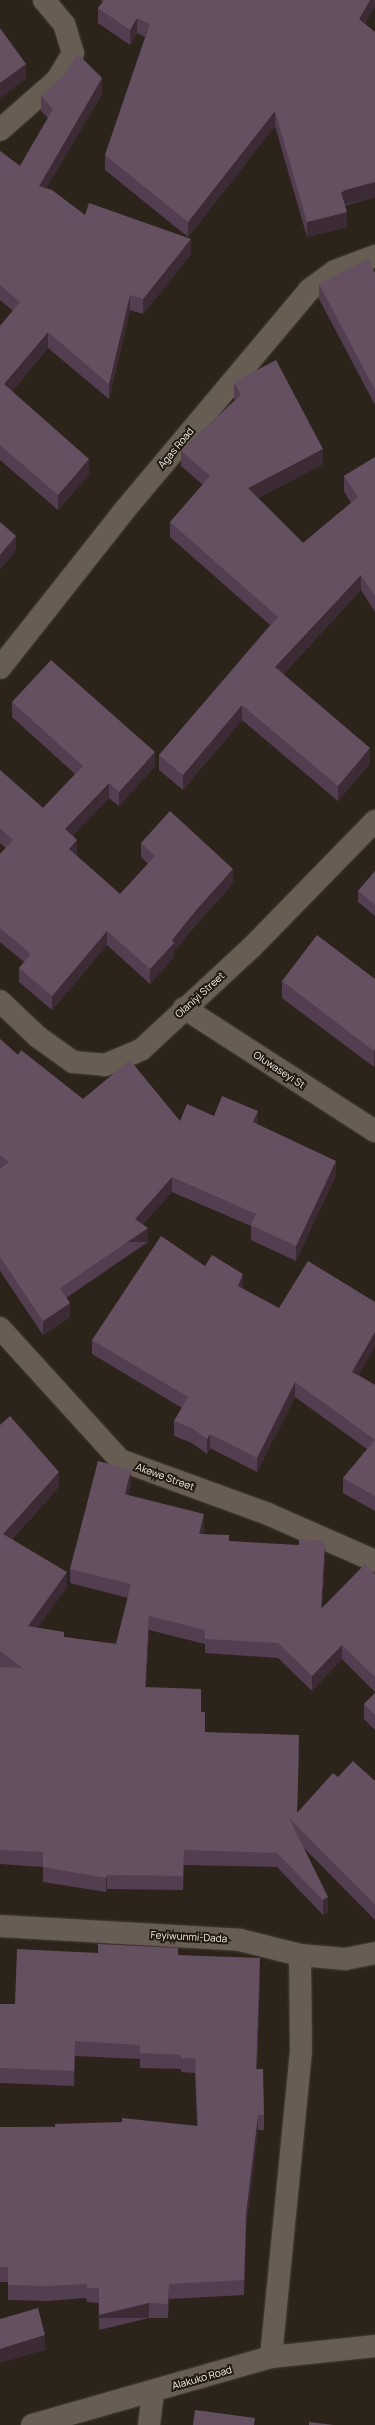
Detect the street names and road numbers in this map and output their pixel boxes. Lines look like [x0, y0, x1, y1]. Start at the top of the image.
street label: Agas Road [156, 425, 196, 471]
street label: Olaniyi Street [173, 970, 227, 1020]
street label: Oluwaseyi St [251, 1049, 307, 1091]
street label: Akewe Street [134, 1461, 196, 1493]
street label: Feyiwunmi-Dada [150, 1929, 228, 1945]
street label: Alakuko Road [171, 2364, 233, 2392]

